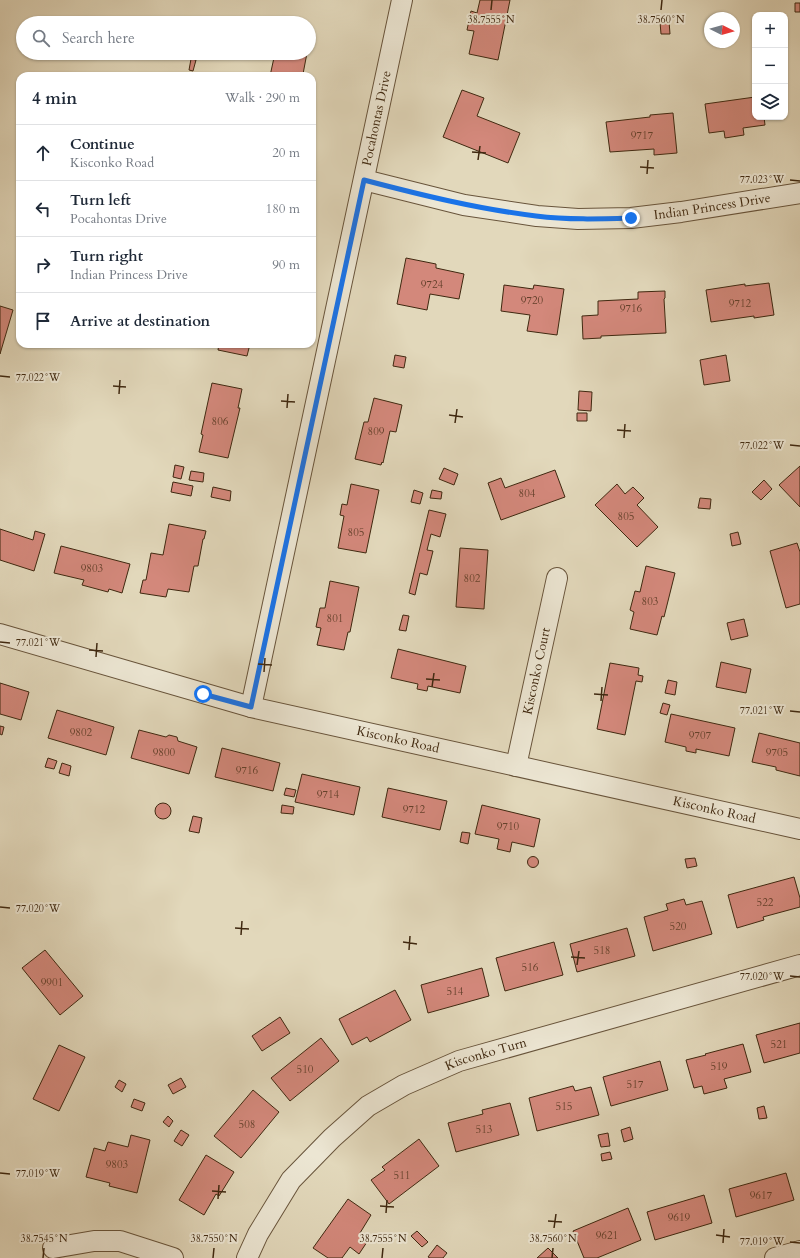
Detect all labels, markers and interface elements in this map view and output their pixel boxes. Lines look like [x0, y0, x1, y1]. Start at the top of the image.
north arrow [704, 12, 740, 48]
map controls [752, 12, 788, 120]
button: + [752, 12, 788, 48]
text: 38.7555°N [468, 13, 515, 27]
text: 38.7560°N [638, 13, 685, 27]
search box [16, 16, 316, 60]
icon: search [30, 27, 52, 49]
text: Search here [62, 28, 135, 48]
button: − [752, 48, 788, 84]
street label: Pocahontas Drive [358, 69, 396, 168]
button: layers [752, 84, 788, 120]
text: 4 min [32, 87, 77, 110]
text: Walk · 290 m [225, 89, 300, 107]
house number: 9717 [631, 128, 654, 143]
text: Continue [70, 134, 135, 154]
icon: ahead [32, 142, 54, 164]
text: 20 m [272, 144, 300, 162]
text: Kisconko Road [70, 154, 154, 172]
text: 77.023°W [740, 173, 785, 187]
street label: Indian Princess Drive [653, 189, 772, 224]
text: Turn left [70, 190, 131, 210]
icon: left [32, 198, 54, 220]
text: 180 m [266, 200, 300, 218]
route end [622, 209, 640, 227]
text: Pocahontas Drive [70, 210, 167, 228]
text: Turn right [70, 246, 143, 266]
icon: right [32, 254, 54, 276]
text: 90 m [272, 256, 300, 274]
text: Indian Princess Drive [70, 266, 188, 284]
house number: 9724 [421, 277, 444, 292]
house number: 9720 [521, 293, 544, 308]
house number: 9712 [729, 296, 752, 311]
house number: 9716 [620, 301, 643, 316]
icon: arrive [32, 310, 54, 332]
text: Arrive at destination [70, 311, 210, 331]
text: 77.022°W [16, 371, 61, 385]
house number: 806 [212, 414, 229, 429]
house number: 809 [368, 424, 385, 439]
text: 77.022°W [740, 439, 785, 453]
house number: 804 [519, 486, 536, 501]
house number: 805 [618, 509, 634, 524]
house number: 805 [348, 525, 364, 540]
house number: 9803 [81, 561, 104, 576]
house number: 802 [464, 571, 481, 586]
house number: 803 [642, 594, 659, 609]
house number: 801 [327, 611, 343, 626]
street label: Kisconko Court [518, 626, 555, 716]
text: 77.021°W [16, 636, 61, 650]
route start [194, 685, 212, 703]
text: 77.021°W [740, 704, 785, 718]
street label: Kisconko Road [355, 722, 441, 758]
house number: 9802 [70, 725, 93, 740]
house number: 9707 [689, 728, 712, 743]
house number: 9800 [153, 745, 176, 760]
house number: 9705 [766, 745, 788, 760]
house number: 9716 [236, 763, 259, 778]
house number: 9714 [317, 787, 340, 802]
street label: Kisconko Road [671, 792, 757, 828]
house number: 9712 [403, 802, 426, 817]
house number: 9710 [497, 819, 520, 834]
house number: 522 [757, 895, 774, 910]
text: 77.020°W [16, 902, 61, 916]
house number: 520 [670, 919, 687, 934]
house number: 518 [594, 943, 610, 958]
house number: 516 [522, 960, 539, 975]
text: 77.020°W [740, 970, 785, 984]
house number: 9901 [41, 975, 63, 990]
house number: 514 [447, 984, 464, 999]
street label: Kisconko Turn [442, 1033, 529, 1075]
house number: 521 [771, 1037, 787, 1052]
house number: 519 [711, 1059, 728, 1074]
house number: 510 [297, 1062, 314, 1077]
house number: 517 [627, 1077, 644, 1092]
house number: 515 [556, 1099, 572, 1114]
house number: 508 [239, 1117, 255, 1132]
house number: 513 [476, 1122, 493, 1137]
house number: 9803 [106, 1157, 129, 1172]
text: 77.019°W [16, 1167, 61, 1181]
house number: 511 [394, 1168, 410, 1183]
house number: 9617 [750, 1188, 773, 1203]
house number: 9619 [668, 1210, 691, 1225]
house number: 9621 [596, 1228, 618, 1243]
text: 38.7545°N [21, 1232, 68, 1246]
text: 38.7550°N [191, 1232, 238, 1246]
text: 38.7555°N [360, 1232, 407, 1246]
text: 38.7560°N [530, 1232, 577, 1246]
text: 77.019°W [740, 1235, 785, 1249]

